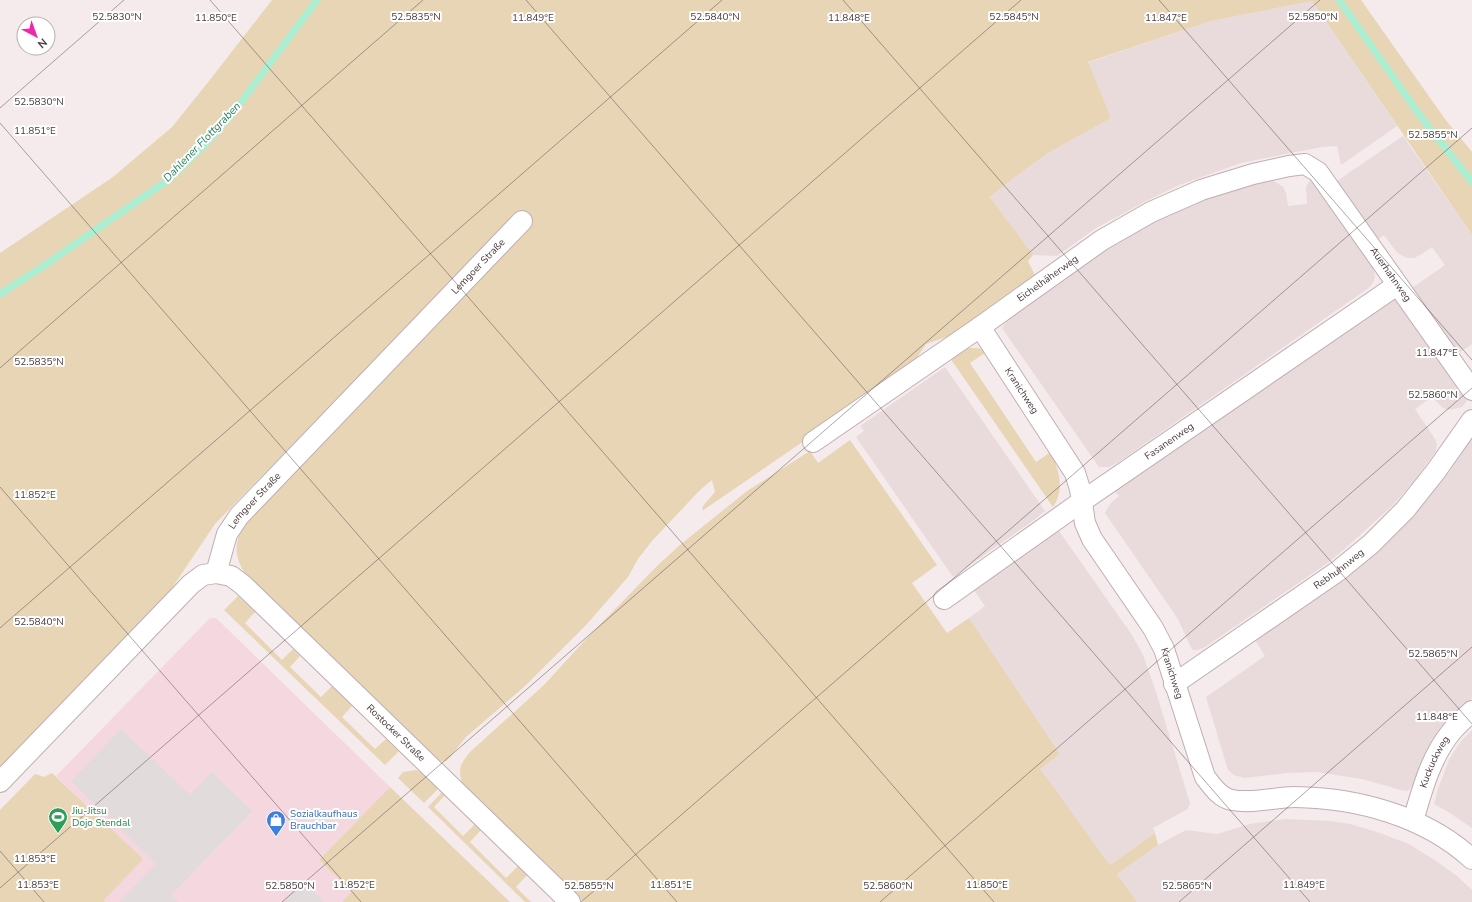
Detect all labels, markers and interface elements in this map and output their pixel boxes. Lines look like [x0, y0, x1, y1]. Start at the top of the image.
text: 52.5830°N [92, 10, 142, 24]
text: 52.5835°N [391, 10, 441, 24]
text: 52.5840°N [690, 10, 740, 24]
text: 52.5845°N [989, 10, 1039, 24]
text: 52.5850°N [1288, 10, 1338, 24]
text: 11.850°E [195, 11, 237, 25]
text: 11.849°E [512, 11, 554, 25]
text: 11.848°E [828, 11, 870, 25]
text: 11.847°E [1145, 11, 1187, 25]
north arrow [16, 16, 56, 56]
text: N [34, 35, 50, 52]
text: 52.5830°N [14, 95, 64, 109]
water label: Dahlener Flottgraben [160, 99, 244, 185]
text: 11.851°E [14, 124, 56, 138]
text: 52.5855°N [1408, 128, 1458, 142]
street label: Lemgoer Straße [448, 236, 508, 298]
street label: Auerhahnweg [1366, 245, 1415, 305]
street label: Eichelhäherweg [1014, 252, 1081, 305]
text: 11.847°E [1416, 346, 1458, 360]
text: 52.5835°N [14, 355, 64, 369]
street label: Kranichweg [1001, 365, 1042, 417]
text: 52.5860°N [1408, 388, 1458, 402]
street label: Fasanenweg [1142, 419, 1197, 463]
street label: Lemgoer Straße [225, 470, 284, 532]
text: 11.852°E [14, 488, 56, 502]
street label: Rebhuhnweg [1311, 545, 1367, 593]
text: 52.5840°N [14, 615, 64, 629]
street label: Kranichweg [1157, 646, 1187, 701]
text: 52.5865°N [1408, 647, 1458, 661]
street label: Rostocker Straße [363, 701, 428, 765]
text: 11.848°E [1416, 710, 1458, 724]
street label: Kuckuckweg [1416, 733, 1453, 790]
place label: Jiu-Jitsu Dojo Stendal [71, 804, 130, 830]
sports icon: Jiu-Jitsu Dojo Stendal [47, 806, 69, 834]
place label: Sozialkaufhaus Brauchbar [290, 807, 358, 833]
shop icon: Sozialkaufhaus Brauchbar [265, 809, 287, 837]
text: 11.853°E [14, 852, 56, 866]
text: 11.853°E [17, 878, 59, 892]
text: 11.852°E [333, 878, 375, 892]
text: 11.851°E [650, 878, 692, 892]
text: 11.850°E [966, 878, 1008, 892]
text: 11.849°E [1283, 878, 1325, 892]
text: 52.5850°N [265, 879, 315, 893]
text: 52.5855°N [564, 879, 614, 893]
text: 52.5860°N [863, 879, 913, 893]
text: 52.5865°N [1162, 879, 1212, 893]

